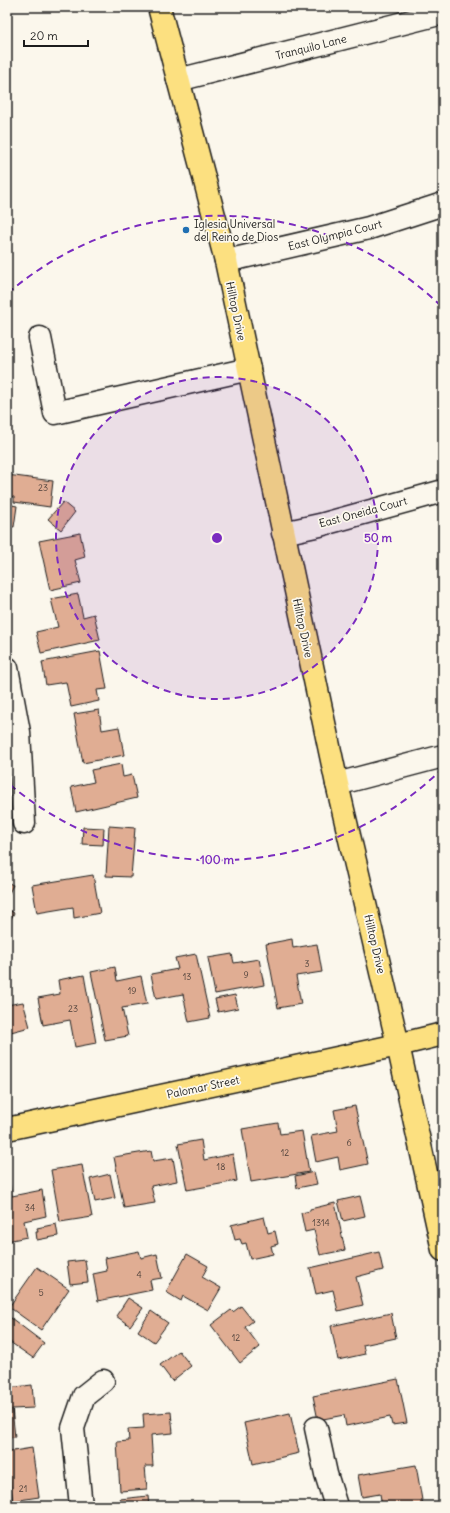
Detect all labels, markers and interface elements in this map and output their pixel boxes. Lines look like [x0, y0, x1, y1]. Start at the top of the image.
scale bar [24, 22, 88, 48]
text: 20 m [30, 28, 58, 43]
street label: Tranquilo Lane [274, 31, 348, 63]
street label: East Olympia Court [287, 216, 384, 253]
place label: Iglesia Universal del Reino de Dios [194, 217, 278, 244]
marker: Iglesia Universal del Reino de Dios [181, 225, 191, 235]
street label: Hilltop Drive [223, 280, 249, 342]
house number: 23 [38, 482, 48, 493]
street label: East Oneida Court [317, 493, 409, 530]
text: 50 m [364, 530, 393, 545]
centre of rings [210, 531, 224, 545]
street label: Hilltop Drive [290, 597, 316, 659]
text: 100 m [200, 852, 234, 867]
street label: Hilltop Drive [361, 913, 389, 975]
house number: 3 [304, 958, 310, 969]
house number: 9 [243, 969, 249, 980]
house number: 13 [183, 971, 191, 982]
house number: 19 [128, 985, 136, 996]
house number: 23 [68, 1003, 78, 1014]
street label: Palomar Street [166, 1072, 241, 1102]
house number: 6 [346, 1137, 352, 1148]
house number: 12 [281, 1147, 289, 1158]
house number: 18 [217, 1161, 225, 1172]
house number: 34 [25, 1202, 35, 1213]
house number: 1314 [312, 1217, 330, 1228]
house number: 4 [136, 1269, 142, 1280]
house number: 5 [38, 1287, 44, 1298]
house number: 12 [232, 1332, 240, 1343]
house number: 21 [19, 1483, 27, 1494]

